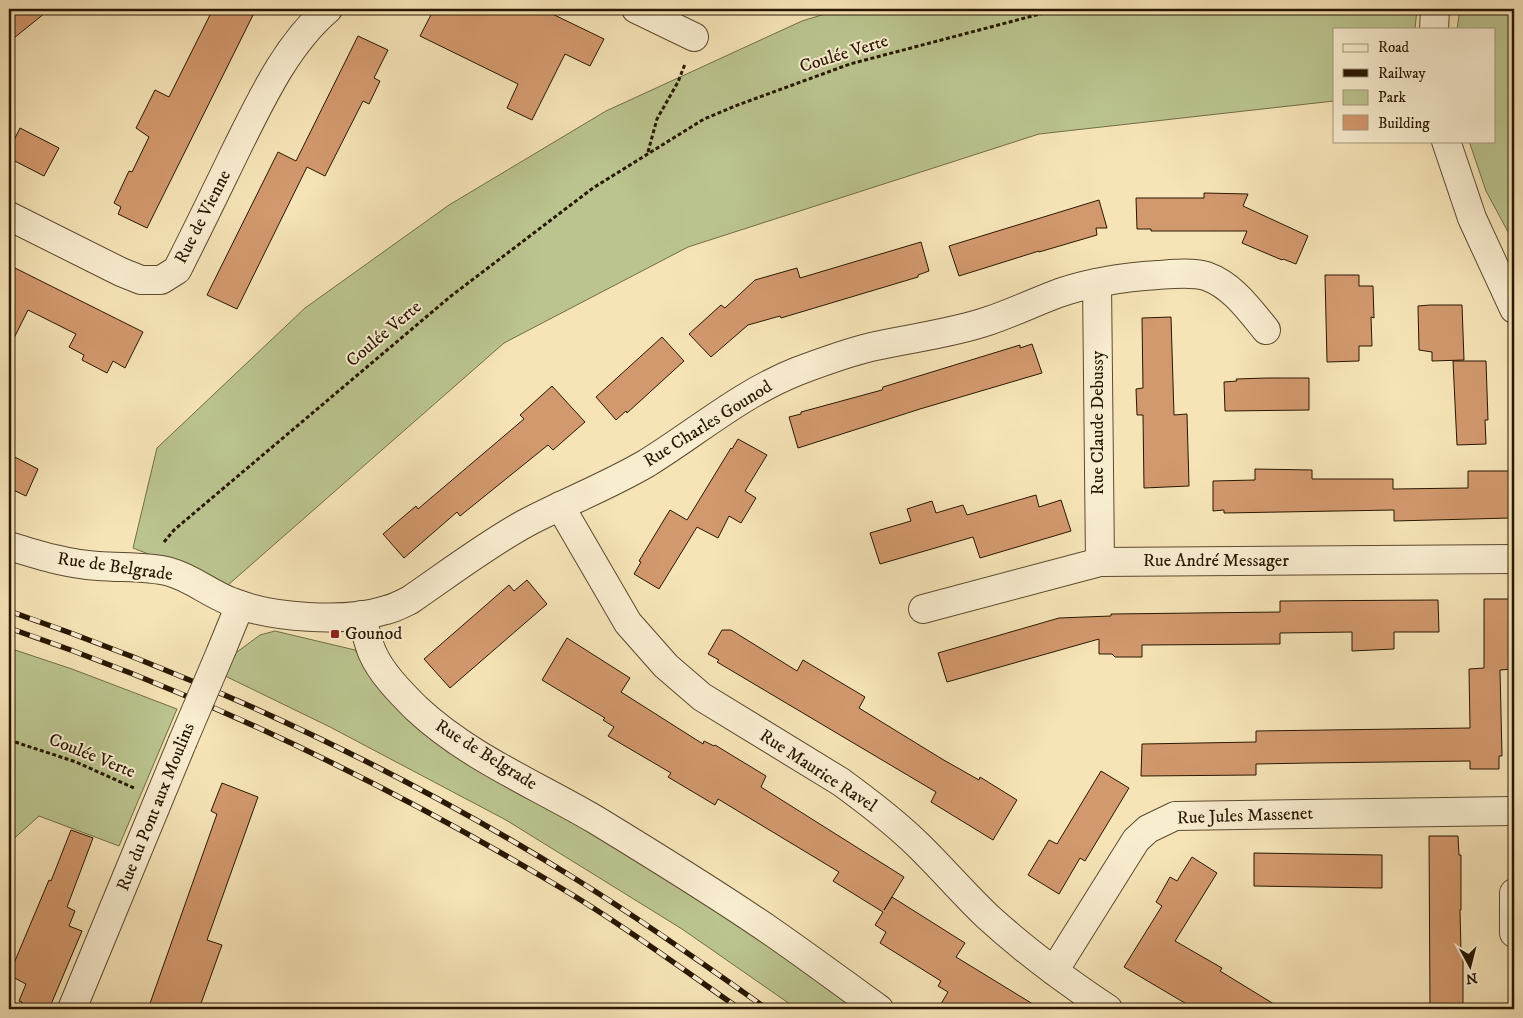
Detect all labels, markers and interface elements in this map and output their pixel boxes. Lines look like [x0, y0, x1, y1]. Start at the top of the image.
legend [1333, 28, 1496, 142]
street label: Coulée Verte [797, 30, 891, 78]
text: Road [1378, 38, 1410, 57]
text: Railway [1378, 64, 1426, 83]
text: Park [1378, 88, 1407, 107]
text: Building [1378, 114, 1430, 133]
street label: Rue de Vienne [170, 167, 236, 267]
street label: Coulée Verte [342, 296, 426, 372]
street label: Rue Claude Debussy [1087, 350, 1109, 495]
street label: Rue Charles Gounod [640, 376, 776, 472]
street label: Rue de Belgrade [56, 548, 174, 586]
street label: Rue André Messager [1143, 550, 1289, 572]
place label: Gounod [345, 623, 402, 645]
marker: Gounod [329, 628, 341, 640]
street label: Rue de Belgrade [431, 715, 541, 795]
street label: Rue du Pont aux Moulins [112, 720, 200, 894]
street label: Rue Maurice Ravel [755, 725, 881, 817]
street label: Coulée Verte [46, 729, 138, 783]
street label: Rue Jules Massenet [1177, 803, 1314, 829]
north arrow [1446, 940, 1496, 990]
text: N [1464, 968, 1478, 988]

